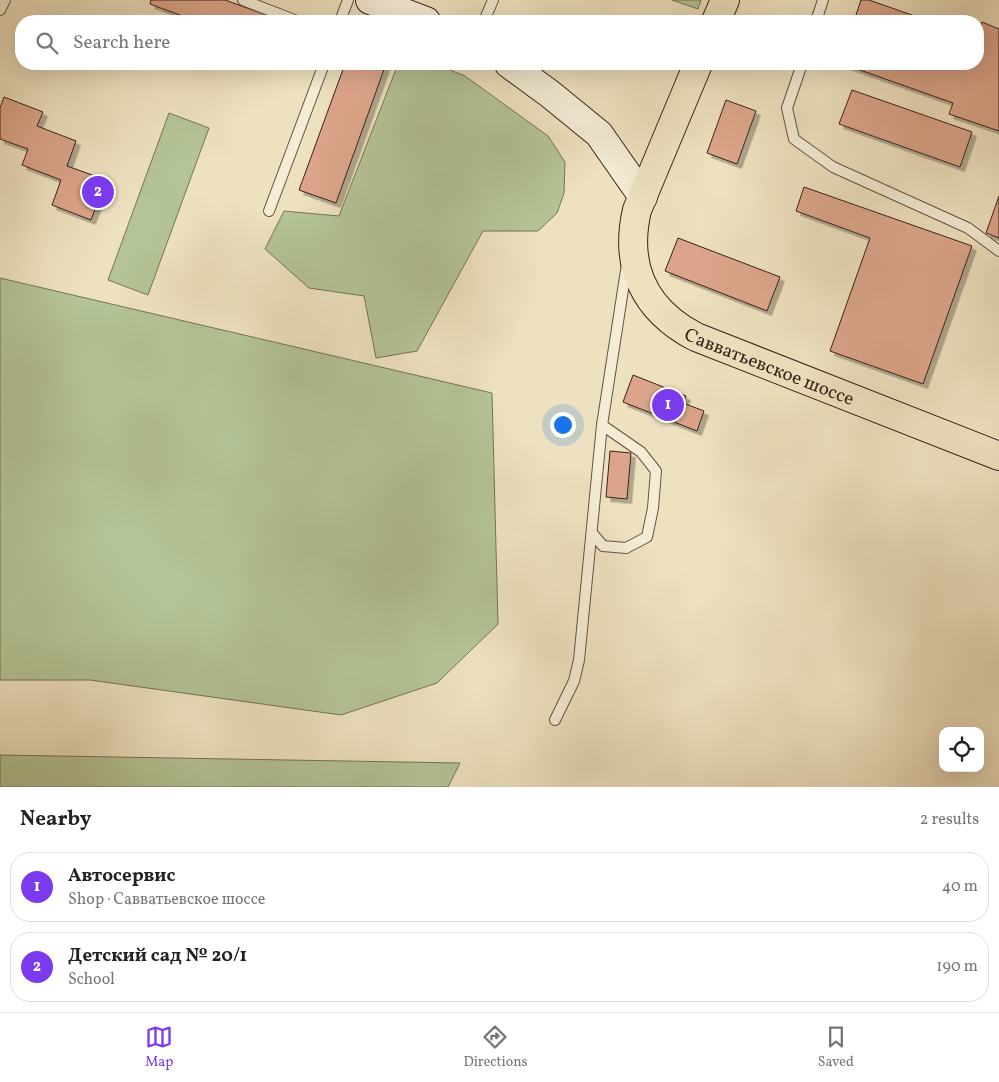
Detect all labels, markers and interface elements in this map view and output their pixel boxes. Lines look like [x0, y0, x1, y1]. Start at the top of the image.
search box [15, 15, 984, 70]
icon: search [33, 29, 61, 57]
text: Search here [73, 30, 170, 56]
pin: 2 [82, 173, 114, 211]
street label: Савватьевское шоссе [679, 322, 858, 413]
pin: 1 [652, 386, 684, 424]
your location [550, 412, 576, 438]
map controls [939, 727, 984, 772]
button: locate [939, 727, 984, 772]
text: Nearby [20, 805, 91, 834]
text: 2 results [920, 809, 979, 831]
text: Автосервис [68, 863, 175, 889]
text: 1 [34, 876, 40, 898]
text: 40 m [942, 876, 978, 898]
text: Shop · Савватьевское шоссе [68, 889, 265, 911]
text: Детский сад № 20/1 [68, 943, 247, 969]
text: 2 [33, 956, 41, 978]
text: 190 m [936, 956, 978, 978]
text: School [68, 969, 115, 991]
tab: Map [145, 1023, 173, 1072]
tab: Directions [463, 1023, 528, 1072]
tab: Saved [818, 1023, 854, 1072]

